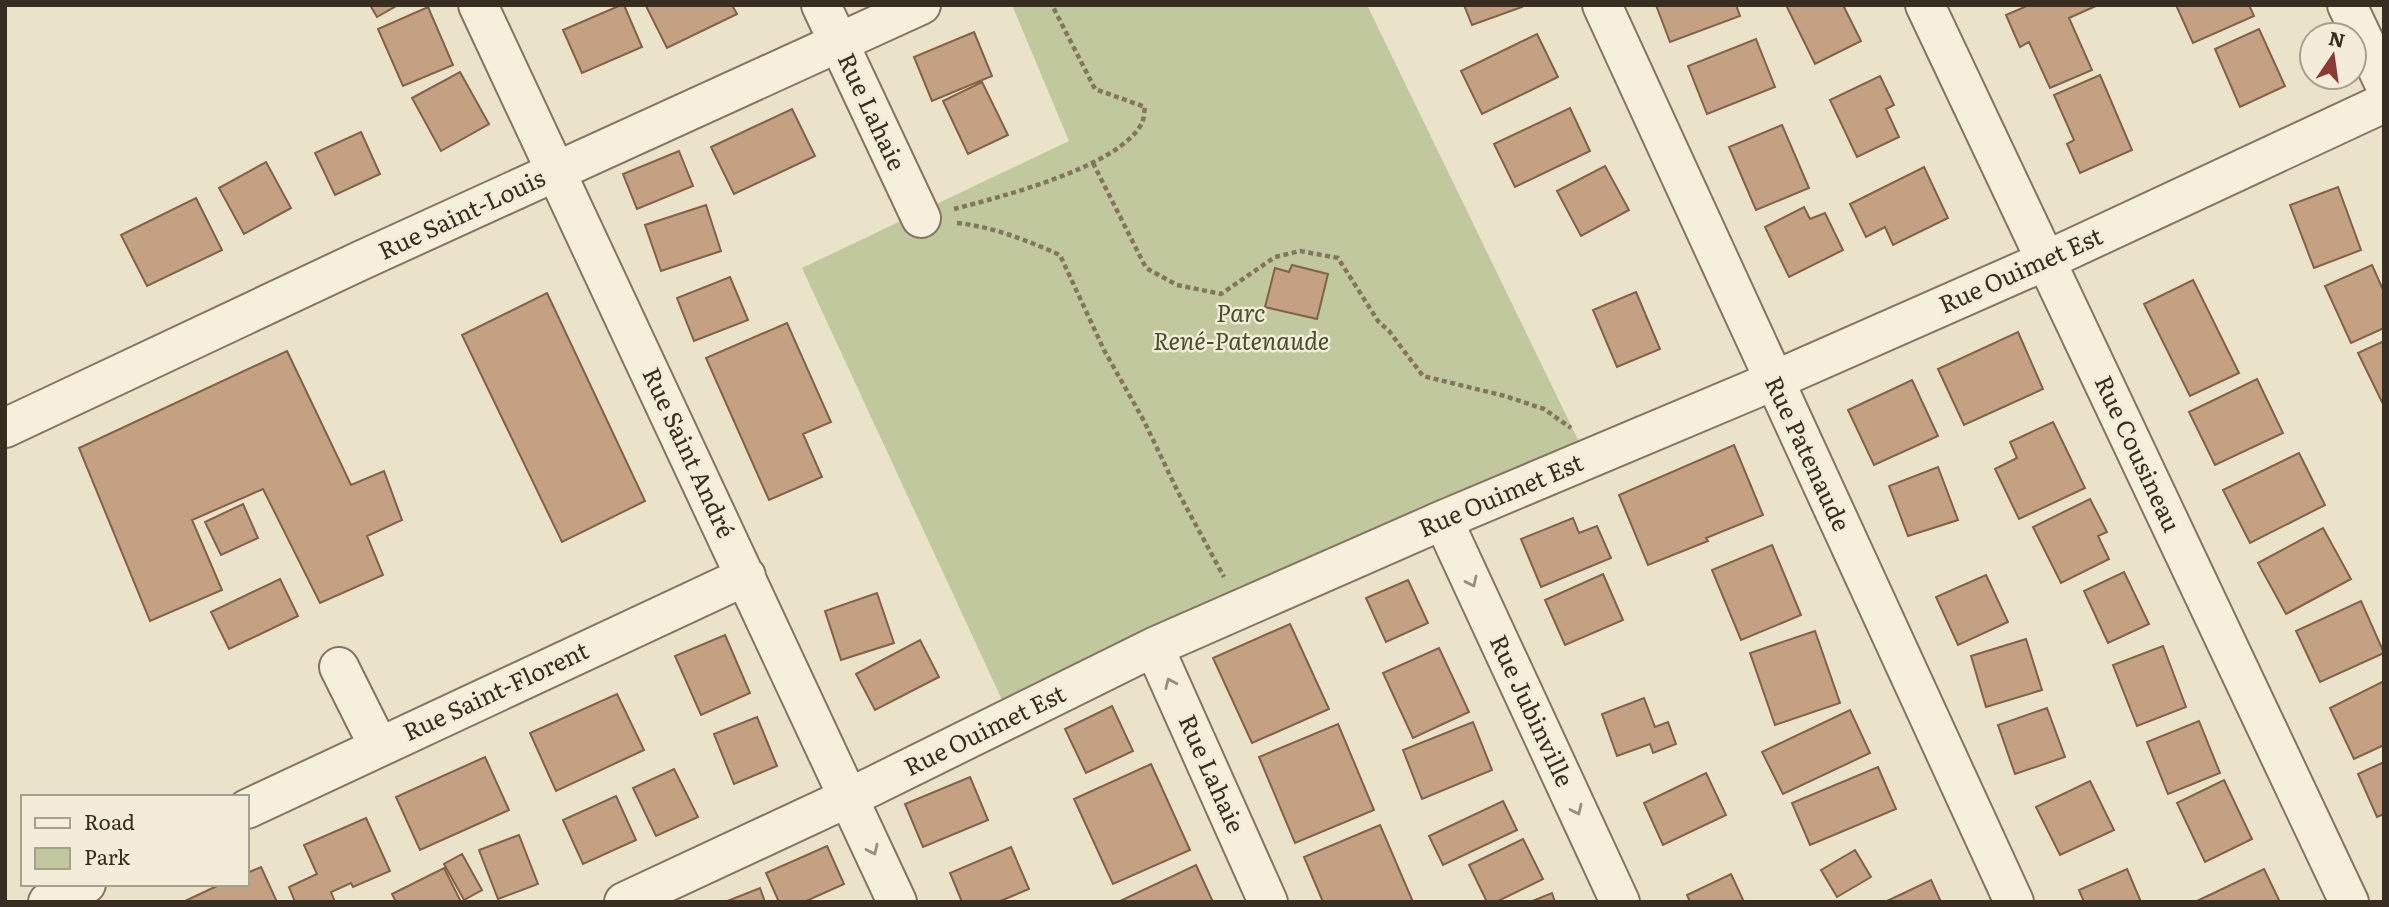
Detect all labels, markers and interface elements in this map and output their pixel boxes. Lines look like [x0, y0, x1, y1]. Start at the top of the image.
north arrow [2298, 21, 2368, 91]
text: N [2326, 23, 2348, 54]
street label: Rue Lahaie [831, 46, 916, 176]
street label: Rue Saint-Louis [372, 159, 550, 267]
street label: Rue Ouimet Est [1933, 217, 2108, 320]
park label: Parc René-Patenaude [1153, 294, 1329, 357]
street label: Rue Saint André [635, 361, 745, 543]
street label: Rue Cousineau [2088, 369, 2191, 537]
street label: Rue Patenaude [1758, 370, 1861, 536]
street label: Rue Ouimet Est [1412, 443, 1588, 544]
one-way arrow [1463, 574, 1477, 587]
street label: Rue Jubinville [1483, 628, 1584, 792]
street label: Rue Saint-Florent [396, 631, 594, 748]
street label: Rue Ouimet Est [897, 674, 1071, 783]
one-way arrow [1164, 678, 1178, 690]
street label: Rue Lahaie [1172, 708, 1255, 838]
legend [21, 795, 248, 886]
one-way arrow [1569, 803, 1583, 815]
text: Road [84, 805, 135, 836]
text: Park [84, 840, 130, 871]
one-way arrow [865, 843, 879, 855]

